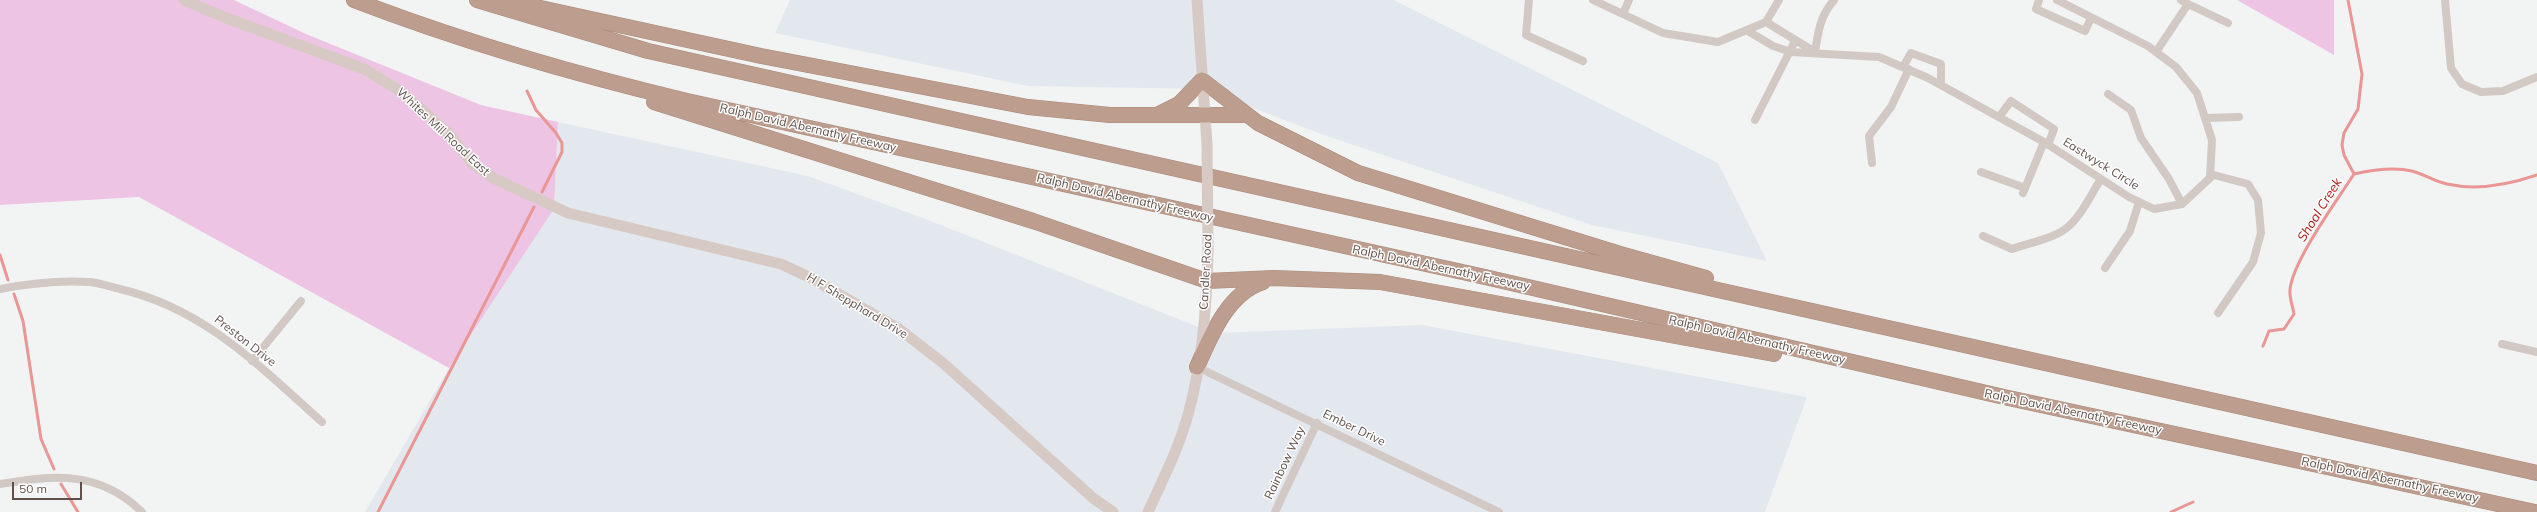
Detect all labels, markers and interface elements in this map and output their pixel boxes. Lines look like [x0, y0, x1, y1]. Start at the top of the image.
street label: Whites Mill Road East [394, 85, 492, 179]
street label: Ralph David Abernathy Freeway [718, 101, 898, 155]
street label: Eastwyck Circle [2060, 135, 2142, 193]
street label: Ralph David Abernathy Freeway [1035, 171, 1215, 225]
water label: Shoal Creek [2294, 175, 2346, 245]
street label: Candler Road [1197, 234, 1215, 310]
street label: Ralph David Abernathy Freeway [1351, 242, 1531, 294]
street label: H F Shepphard Drive [804, 270, 910, 342]
street label: Preston Drive [211, 312, 279, 370]
street label: Ralph David Abernathy Freeway [1667, 313, 1847, 367]
street label: Ralph David Abernathy Freeway [1983, 386, 2163, 438]
street label: Ember Drive [1320, 407, 1388, 449]
street label: Rainbow Way [1262, 424, 1308, 502]
street label: Ralph David Abernathy Freeway [2300, 454, 2480, 506]
scale bar [14, 474, 84, 500]
text: 50 m [19, 481, 47, 496]

